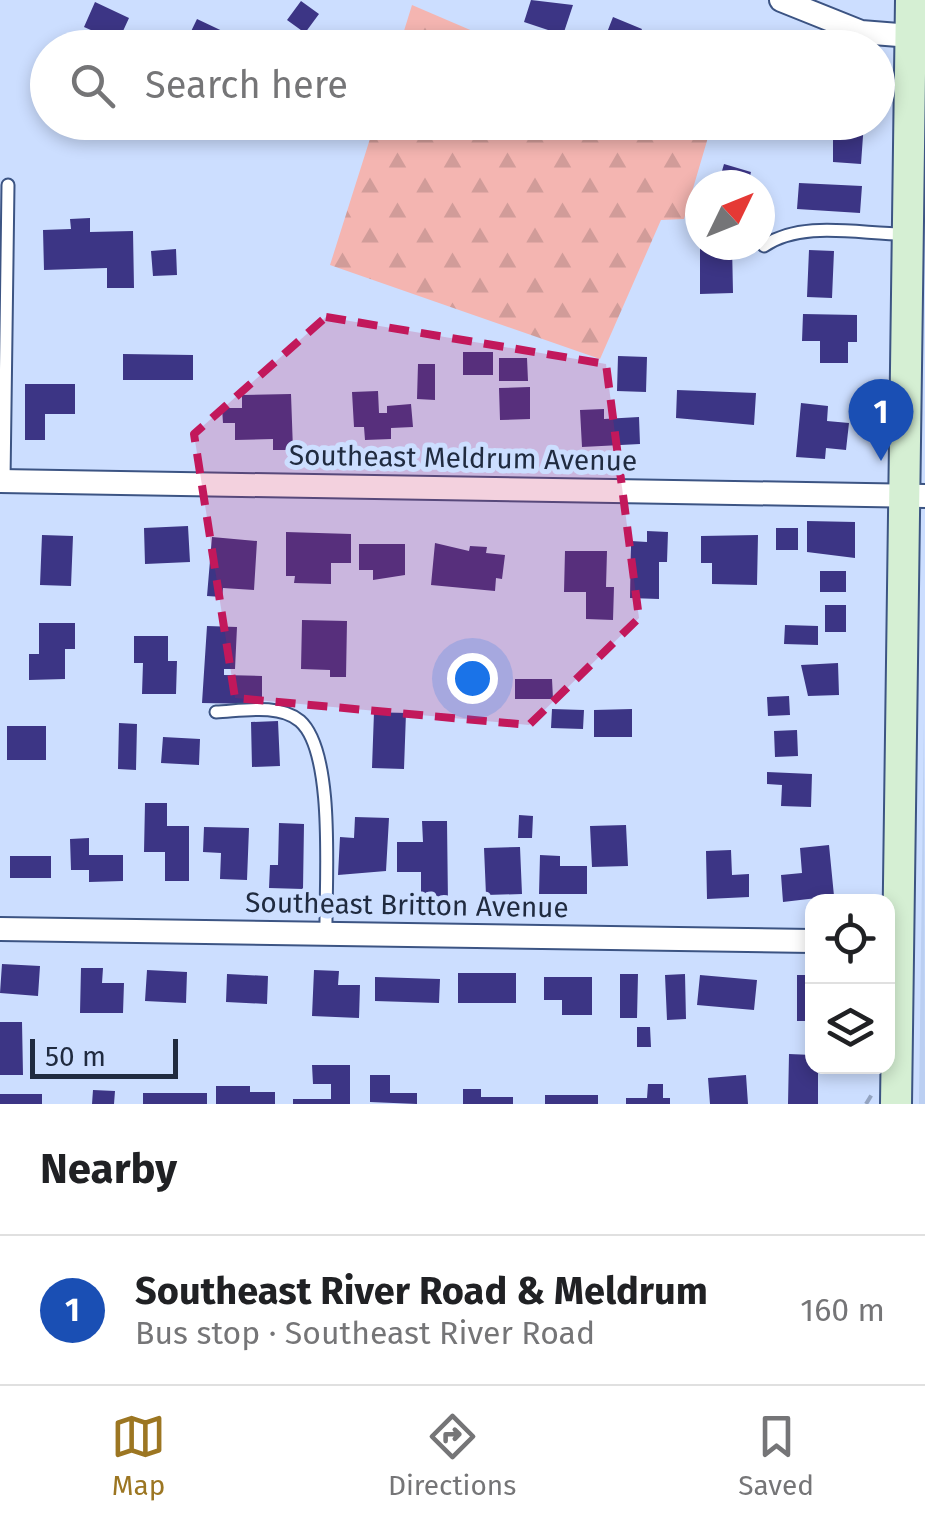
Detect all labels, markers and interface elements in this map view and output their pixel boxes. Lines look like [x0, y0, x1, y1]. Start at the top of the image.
search box [30, 30, 895, 140]
icon: search [65, 58, 120, 113]
text: Search here [145, 62, 348, 108]
north arrow [685, 170, 775, 260]
pin: 1 [848, 378, 914, 461]
street label: Southeast Meldrum Avenue [289, 438, 637, 478]
your location [447, 653, 498, 704]
street label: Southeast Britton Avenue [245, 886, 569, 924]
map controls [805, 894, 895, 1074]
button: locate [805, 894, 895, 984]
button: layers [805, 984, 895, 1074]
scale bar [30, 1034, 178, 1078]
text: 50 m [45, 1040, 106, 1073]
text: Nearby [40, 1144, 177, 1194]
text: Southeast River Road & Meldrum [135, 1268, 708, 1314]
text: 1 [65, 1291, 80, 1329]
text: 160 m [800, 1291, 885, 1329]
text: Bus stop · Southeast River Road [135, 1314, 595, 1352]
tab: Map [111, 1409, 166, 1502]
tab: Directions [388, 1409, 516, 1502]
tab: Saved [738, 1409, 814, 1502]

